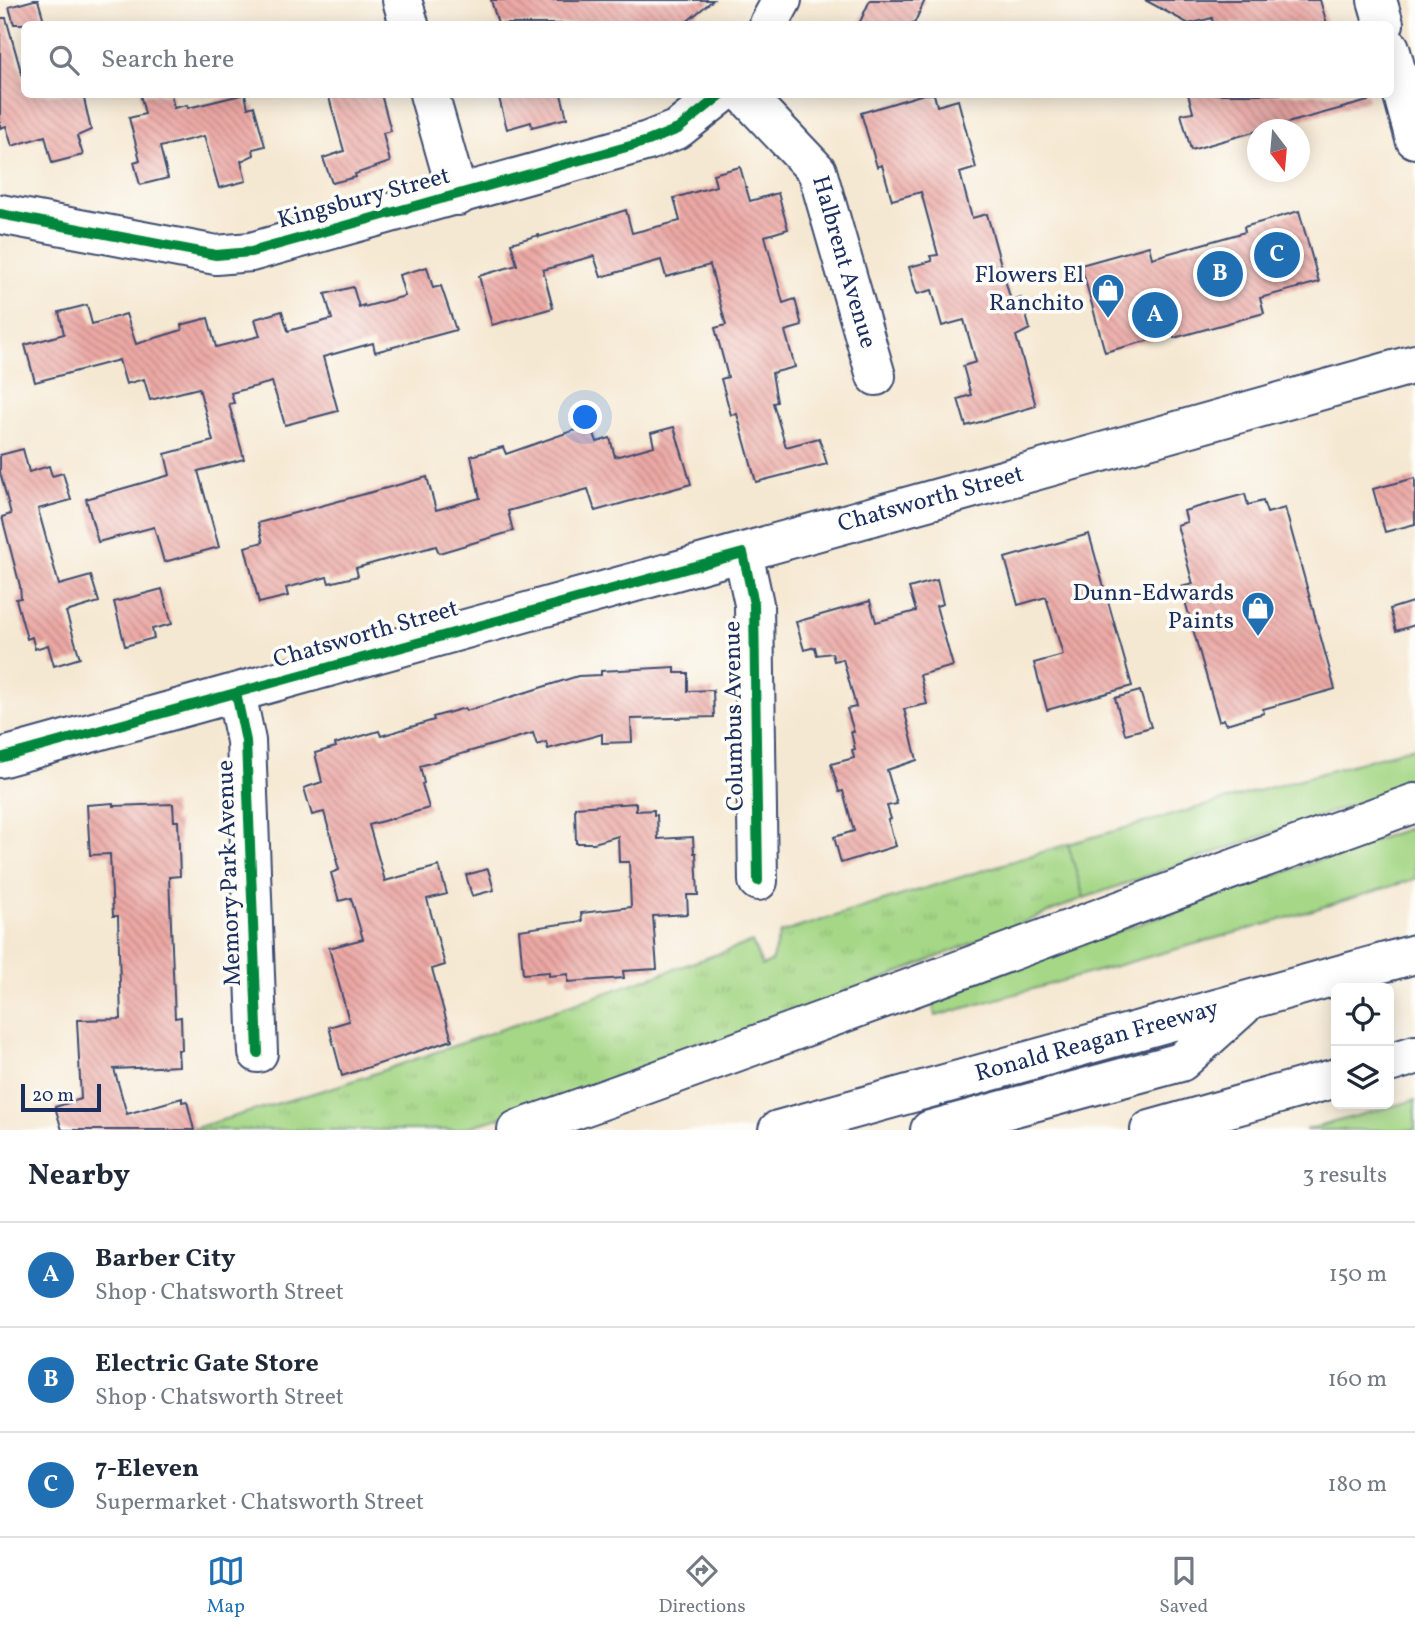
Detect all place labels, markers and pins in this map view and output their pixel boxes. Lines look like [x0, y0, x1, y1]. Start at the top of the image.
pin: C [1254, 229, 1300, 281]
pin: B [1197, 248, 1243, 300]
place label: Flowers El Ranchito [974, 259, 1084, 321]
shop icon: Flowers El Ranchito [1089, 271, 1127, 320]
pin: A [1132, 289, 1178, 341]
place label: Dunn-Edwards Paints [1073, 577, 1234, 639]
shop icon: Dunn-Edwards Paints [1239, 589, 1277, 638]

